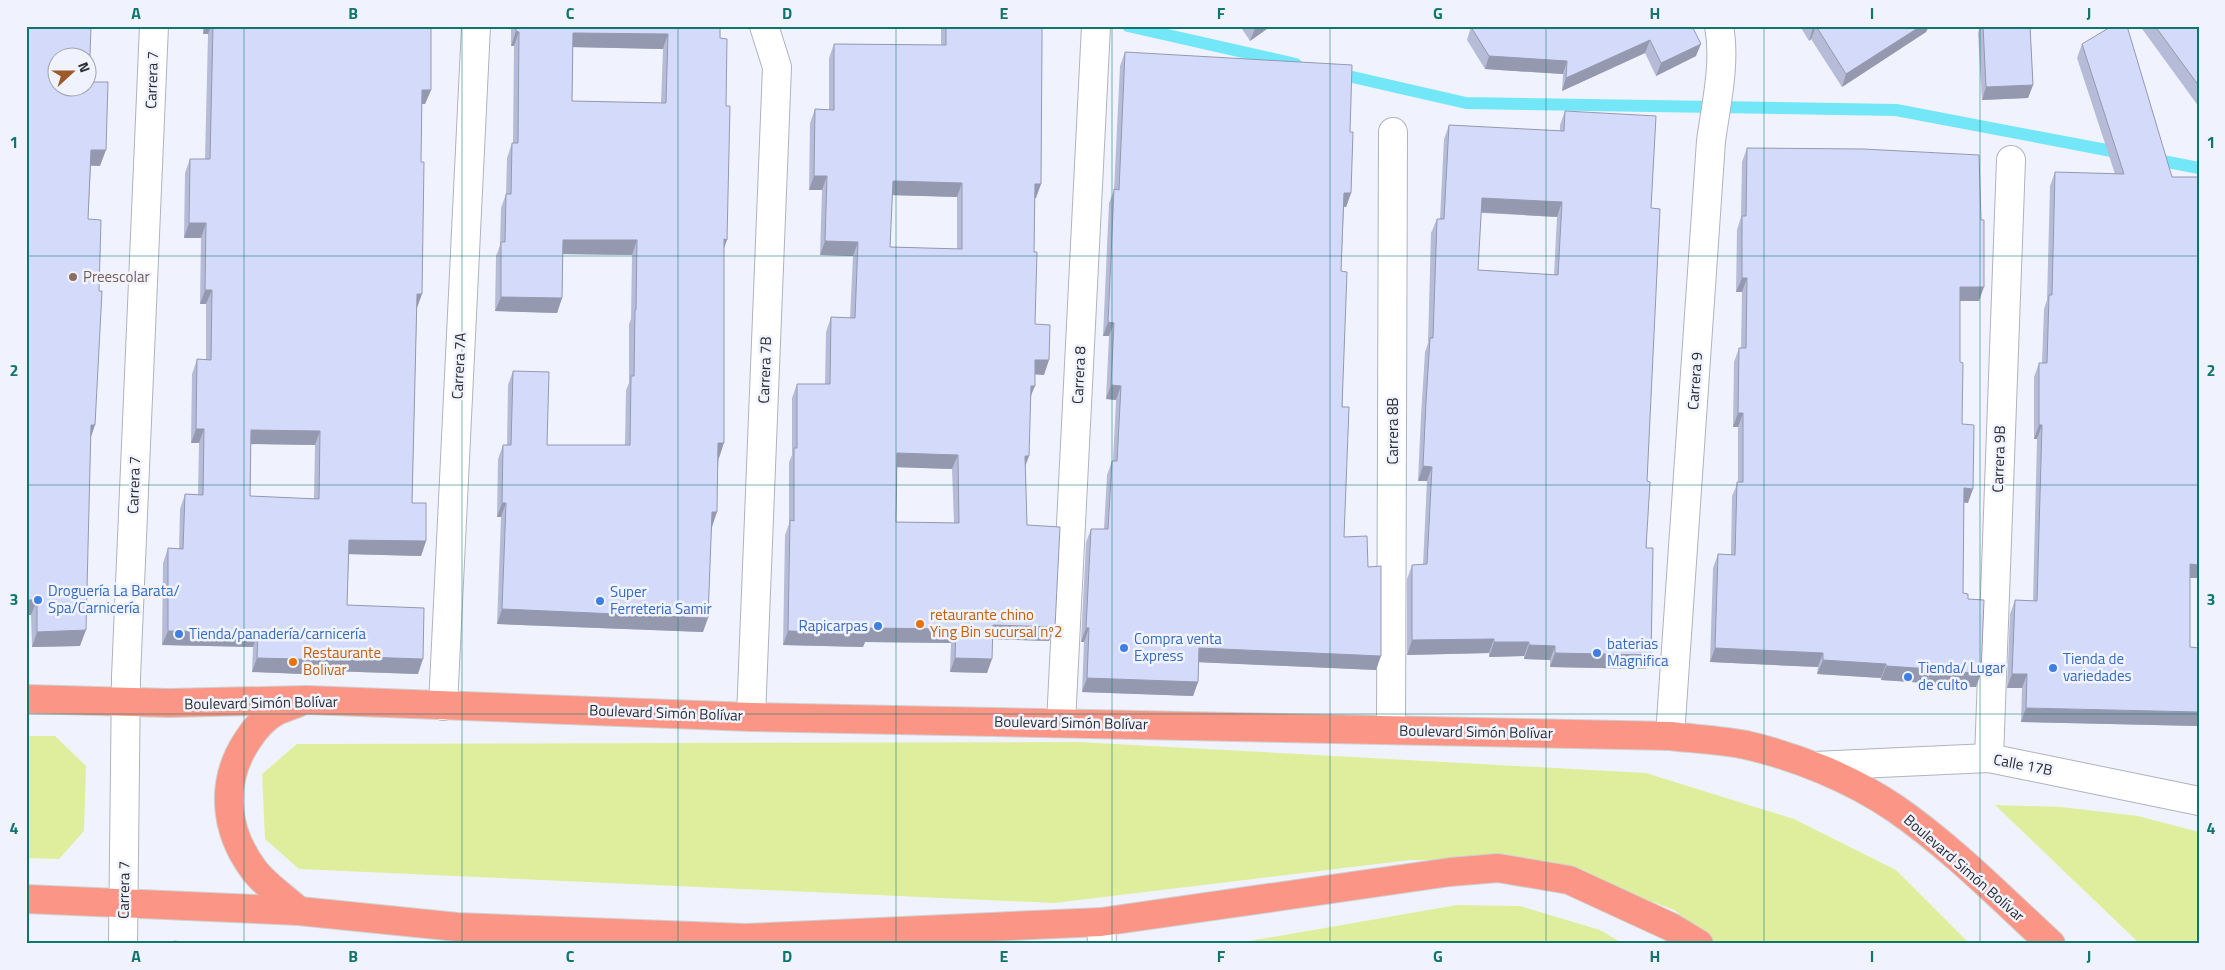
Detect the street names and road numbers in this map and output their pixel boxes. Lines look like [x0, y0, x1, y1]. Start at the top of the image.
street label: Carrera 7 [139, 51, 164, 109]
street label: Carrera 7A [445, 332, 472, 400]
street label: Carrera 7B [752, 336, 777, 404]
street label: Carrera 8 [1066, 345, 1091, 404]
street label: Carrera 9 [1681, 351, 1708, 411]
street label: Carrera 8B [1381, 397, 1404, 465]
street label: Carrera 9B [1986, 425, 2011, 493]
street label: Carrera 7 [121, 456, 146, 514]
street label: Boulevard Simón Bolívar [184, 690, 338, 715]
street label: Boulevard Simón Bolívar [589, 698, 743, 727]
street label: Boulevard Simón Bolívar [994, 710, 1148, 735]
street label: Boulevard Simón Bolívar [1399, 719, 1553, 744]
street label: Calle 17B [1992, 748, 2055, 781]
street label: Boulevard Simón Bolívar [1899, 808, 2030, 927]
street label: Carrera 7 [111, 861, 136, 919]

